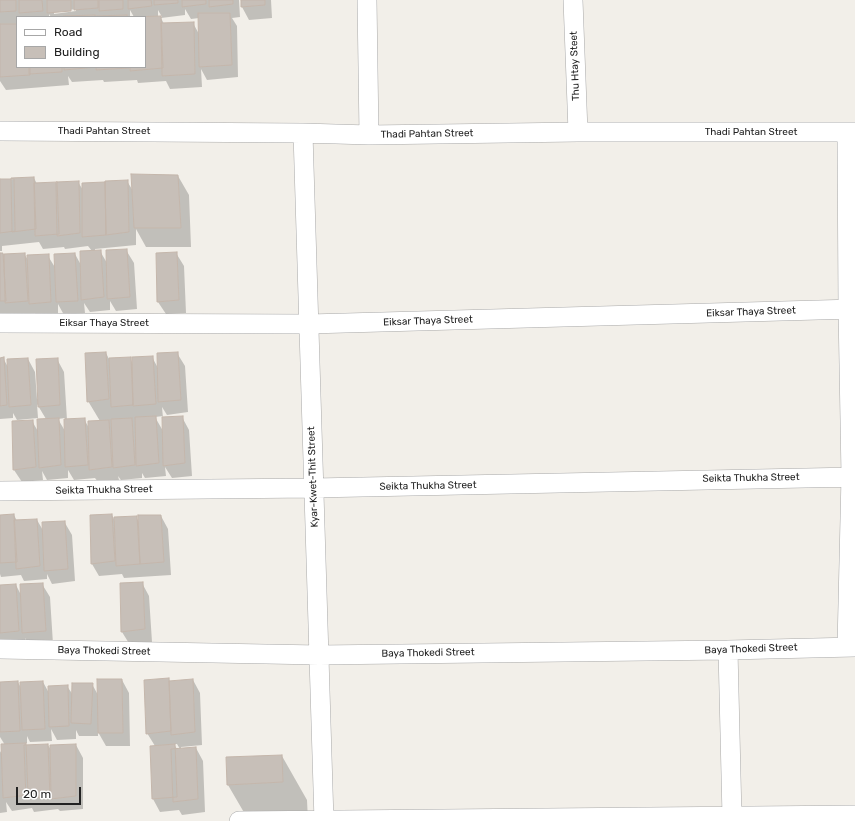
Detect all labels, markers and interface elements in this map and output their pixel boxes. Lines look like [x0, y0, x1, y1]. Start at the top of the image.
legend [16, 16, 146, 68]
text: Road [54, 25, 82, 39]
street label: Thu Htay Steet [568, 31, 582, 101]
text: Building [54, 45, 100, 59]
street label: Thadi Pahtan Street [58, 125, 150, 137]
street label: Thadi Pahtan Street [705, 126, 797, 138]
street label: Thadi Pahtan Street [381, 127, 473, 141]
street label: Eiksar Thaya Street [706, 304, 796, 320]
street label: Eiksar Thaya Street [383, 313, 473, 329]
street label: Eiksar Thaya Street [59, 317, 149, 329]
street label: Kyar-Kwet-Thit Street [305, 426, 321, 528]
street label: Seikta Thukha Street [702, 471, 800, 485]
street label: Seikta Thukha Street [379, 479, 477, 493]
street label: Seikta Thukha Street [55, 483, 153, 497]
street label: Baya Thokedi Street [704, 641, 798, 657]
street label: Baya Thokedi Street [57, 644, 151, 658]
street label: Baya Thokedi Street [381, 646, 475, 660]
scale bar [18, 779, 83, 805]
text: 20 m [23, 787, 51, 801]

